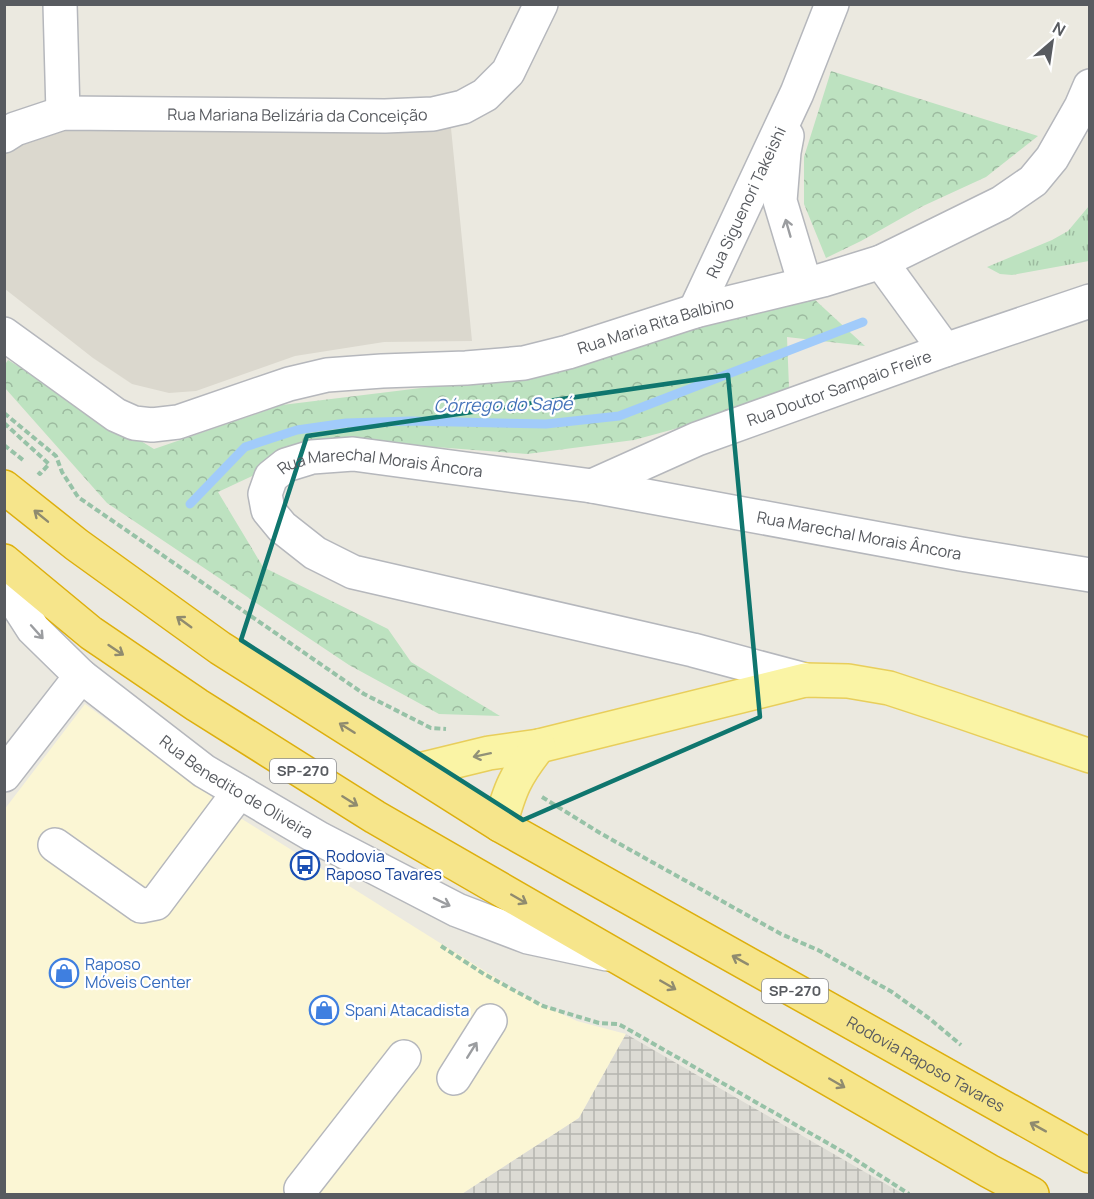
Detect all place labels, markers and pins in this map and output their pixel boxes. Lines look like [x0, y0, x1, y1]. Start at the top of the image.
place label: Rodovia Raposo Tavares [326, 845, 442, 885]
bus stop icon: Rodovia Raposo Tavares [289, 849, 321, 881]
place label: Raposo Móveis Center [85, 953, 192, 993]
shop icon: Raposo Móveis Center [48, 957, 80, 989]
shop icon: Spani Atacadista [308, 994, 340, 1026]
place label: Spani Atacadista [345, 999, 469, 1021]

